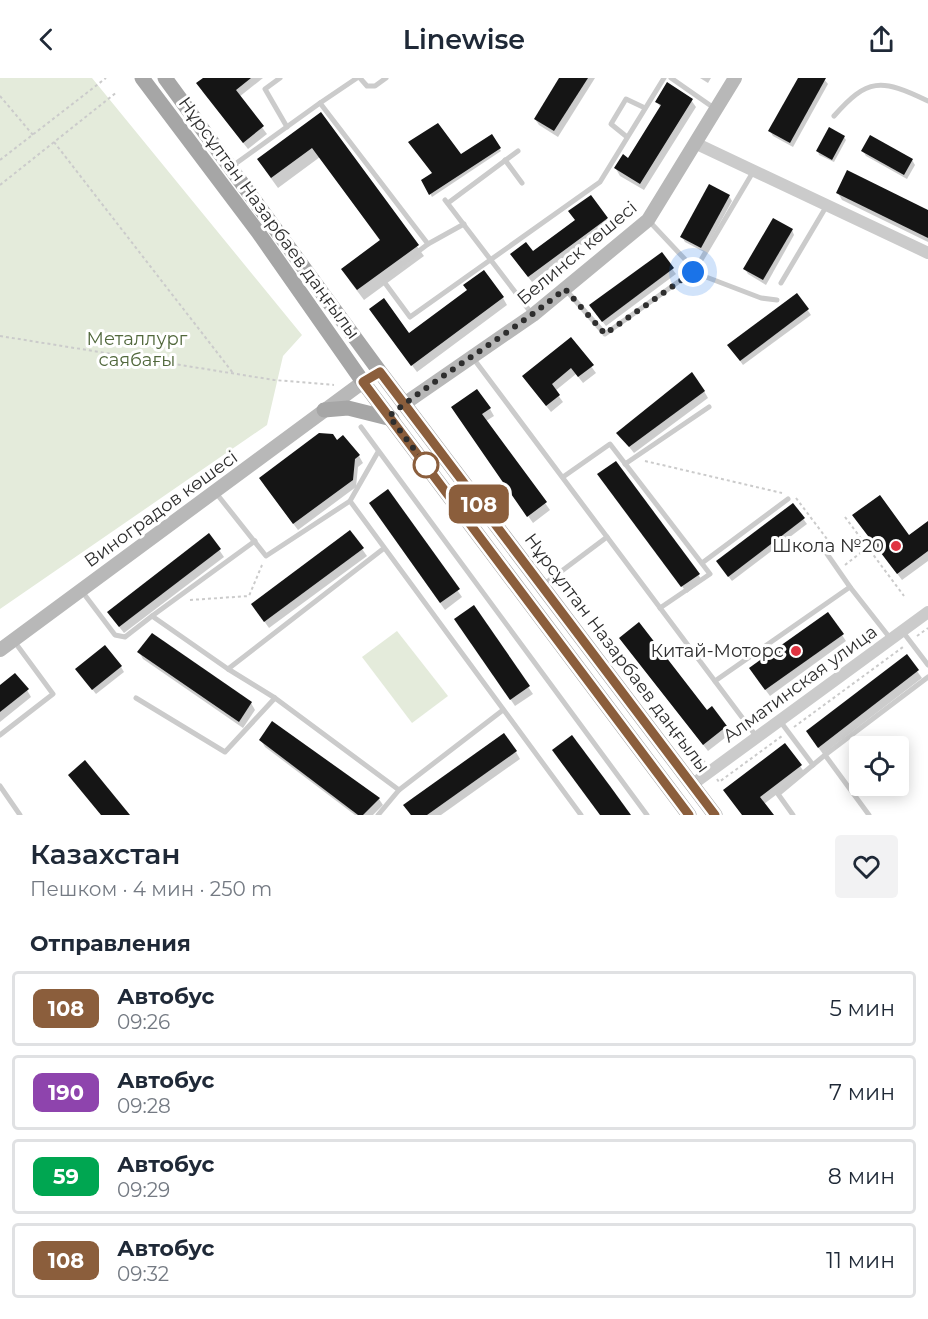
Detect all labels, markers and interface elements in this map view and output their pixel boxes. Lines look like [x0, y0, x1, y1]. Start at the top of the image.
icon: back [30, 23, 63, 56]
text: Linewise [403, 23, 525, 56]
icon: share [865, 23, 898, 56]
street label: Нұрсұлтан Назарбаев даңғылы [174, 93, 364, 343]
street label: Белинск көшесі [513, 196, 641, 310]
your location [678, 257, 708, 287]
park label: Металлург саябағы [87, 328, 188, 371]
street label: Виноградов көшесі [80, 446, 242, 572]
unlabelled marker [413, 452, 439, 478]
line badge: 108 [444, 484, 514, 524]
text: 108 [461, 492, 497, 517]
street label: Нұрсұлтан Назарбаев даңғылы [520, 529, 714, 777]
place label: Школа №20 [772, 535, 884, 557]
marker: Школа №20 [889, 539, 903, 553]
street label: Алматинская улица [719, 621, 881, 747]
place label: Китай-Моторс [650, 640, 784, 662]
marker: Китай-Моторс [789, 644, 803, 658]
map controls [849, 736, 909, 796]
button: locate [849, 736, 909, 796]
button: heart [835, 835, 898, 898]
text: Казахстан [30, 837, 181, 871]
text: Пешком · 4 мин · 250 m [30, 877, 272, 901]
text: Отправления [30, 930, 191, 957]
text: Автобус [117, 983, 215, 1010]
text: 5 мин [829, 995, 895, 1022]
text: 108 [48, 996, 84, 1021]
text: 09:26 [117, 1010, 170, 1034]
text: Автобус [117, 1067, 215, 1094]
text: 7 мин [829, 1079, 895, 1106]
text: 190 [48, 1080, 84, 1105]
text: 09:28 [117, 1094, 171, 1118]
text: Автобус [117, 1151, 215, 1178]
text: 8 мин [828, 1163, 895, 1190]
text: 59 [53, 1164, 79, 1189]
text: 09:29 [117, 1178, 170, 1202]
text: Автобус [117, 1235, 215, 1262]
text: 11 мин [826, 1247, 895, 1274]
text: 108 [48, 1248, 84, 1273]
text: 09:32 [117, 1262, 169, 1286]

